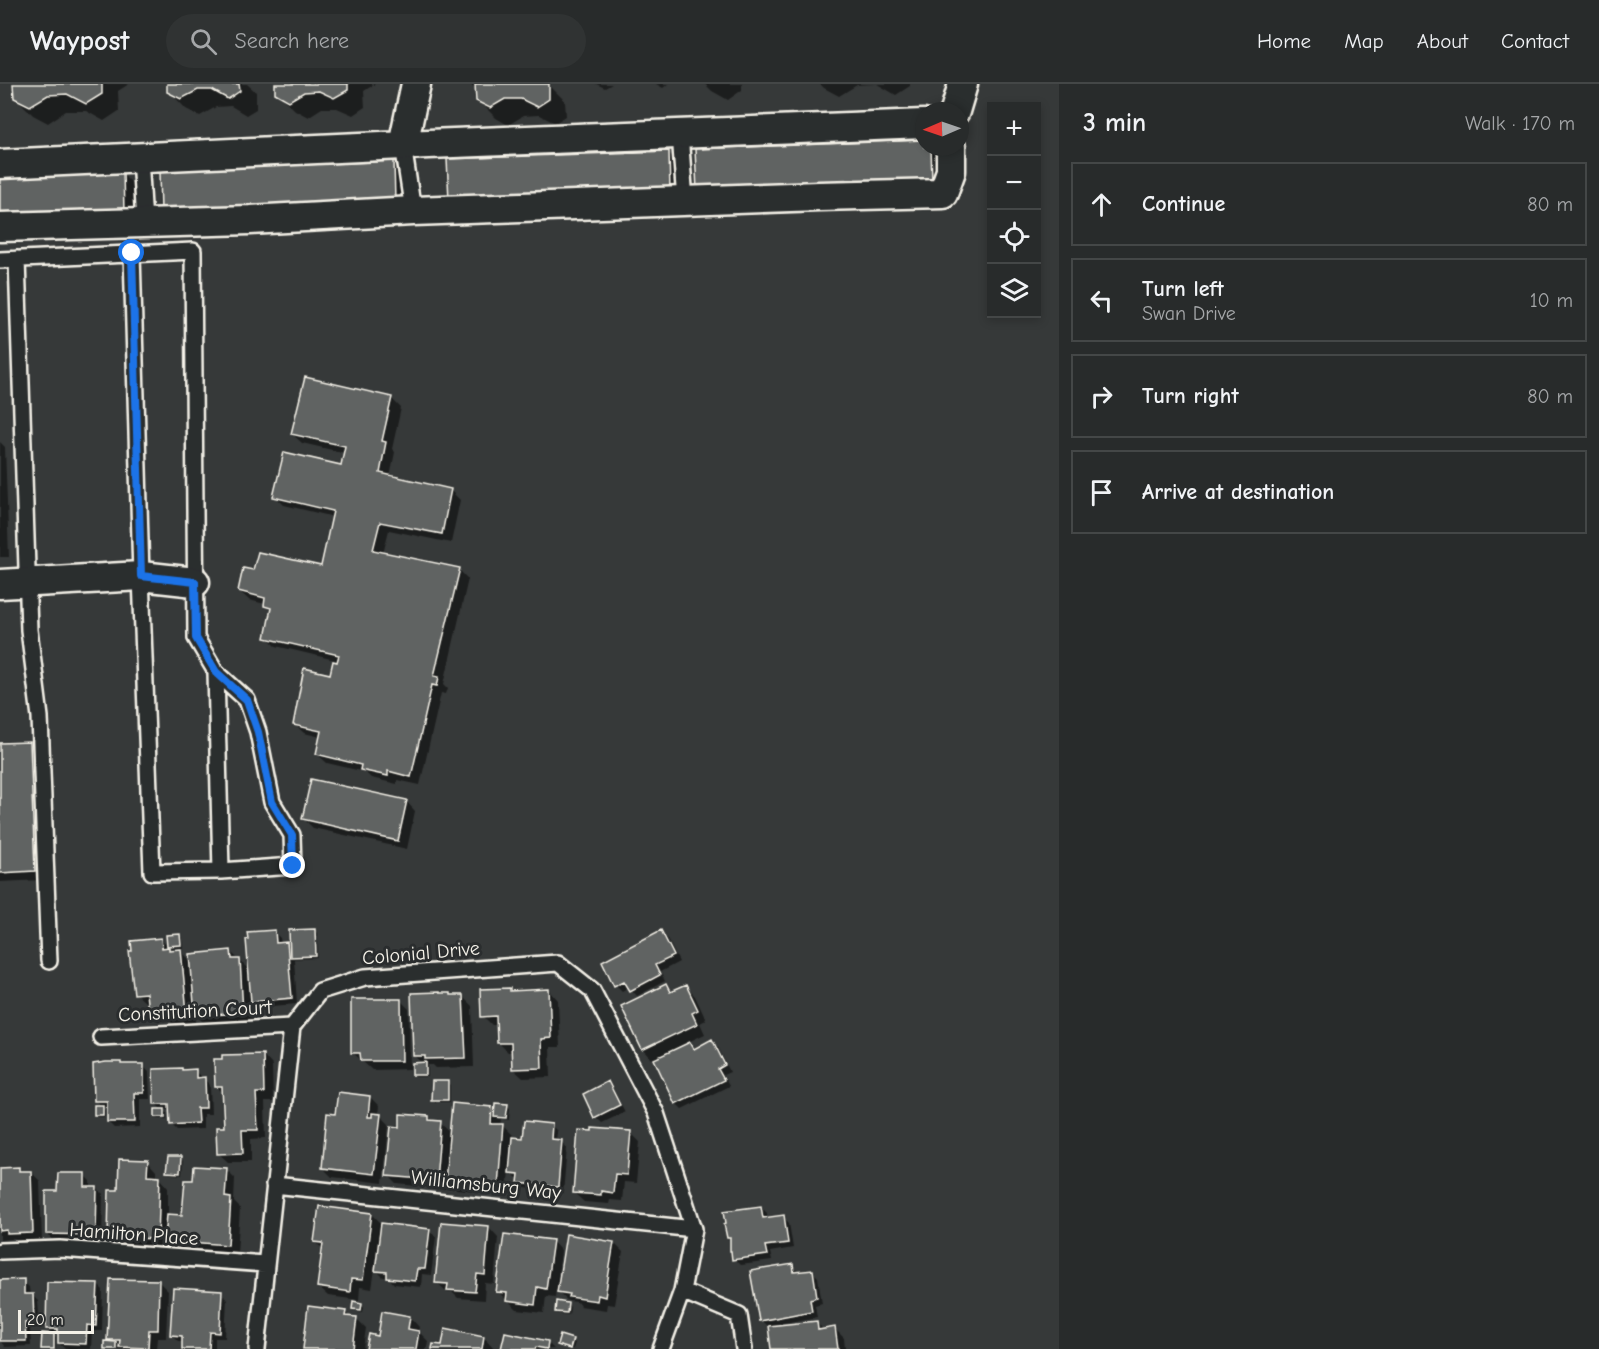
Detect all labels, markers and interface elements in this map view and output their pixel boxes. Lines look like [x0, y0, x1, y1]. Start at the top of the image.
search box [166, 14, 586, 68]
text: Waypost [30, 25, 130, 57]
icon: search [187, 25, 220, 58]
text: Search here [235, 28, 349, 54]
text: Home [1257, 29, 1311, 53]
text: Map [1344, 29, 1384, 53]
text: About [1417, 29, 1468, 53]
text: Contact [1501, 29, 1569, 53]
north arrow [915, 102, 969, 156]
map controls [987, 102, 1041, 318]
button: + [987, 102, 1041, 156]
text: 3 min [1083, 108, 1146, 138]
text: Walk · 170 m [1465, 112, 1575, 135]
button: − [987, 156, 1041, 210]
icon: ahead [1085, 188, 1118, 221]
text: Continue [1142, 191, 1225, 217]
text: 80 m [1527, 193, 1573, 216]
button: locate [987, 210, 1041, 264]
route start [118, 239, 144, 265]
button: layers [987, 264, 1041, 318]
text: Turn left [1142, 276, 1224, 302]
icon: left [1085, 284, 1118, 317]
text: 10 m [1530, 289, 1573, 312]
text: Swan Drive [1142, 302, 1236, 325]
icon: right [1085, 380, 1118, 413]
text: Turn right [1142, 383, 1239, 409]
text: 80 m [1527, 385, 1573, 408]
icon: arrive [1085, 476, 1118, 509]
text: Arrive at destination [1142, 479, 1334, 505]
route end [279, 852, 305, 878]
street label: Colonial Drive [361, 936, 481, 970]
street label: Constitution Court [118, 995, 274, 1027]
street label: Williamsburg Way [410, 1166, 562, 1204]
street label: Hamilton Place [69, 1218, 199, 1250]
scale bar [18, 1307, 94, 1334]
text: 20 m [27, 1311, 64, 1329]

